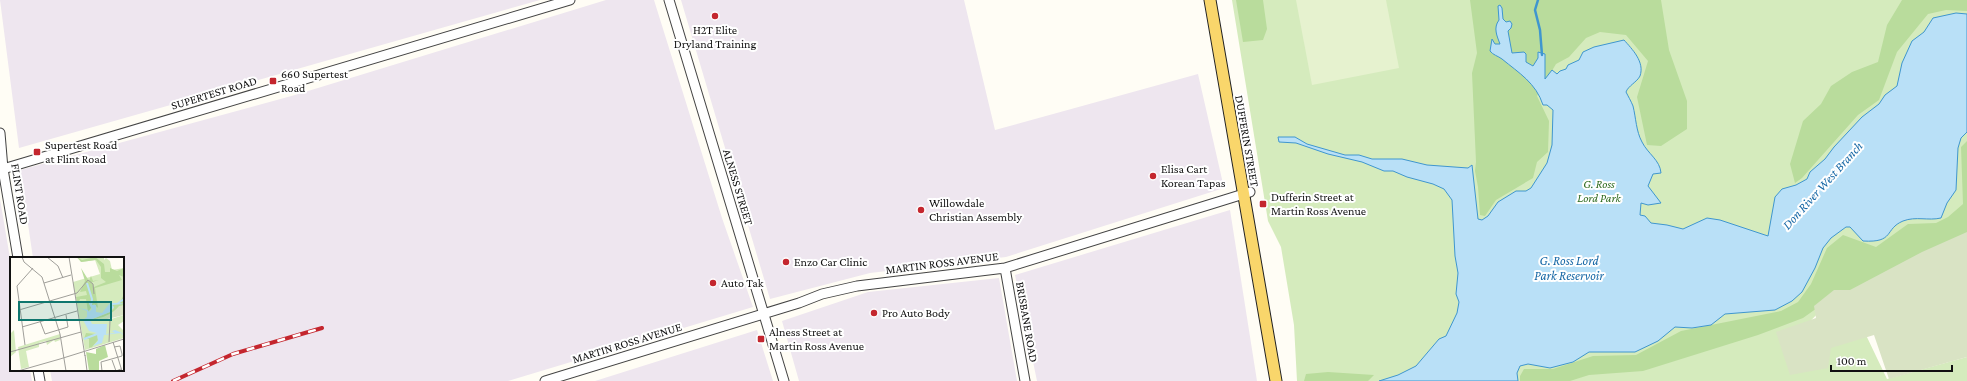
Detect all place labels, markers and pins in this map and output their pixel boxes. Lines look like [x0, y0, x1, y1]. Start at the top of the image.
marker: H2T Elite Dryland Training [710, 11, 720, 21]
place label: H2T Elite Dryland Training [674, 23, 757, 51]
place label: 660 Supertest Road [281, 67, 349, 95]
marker: 660 Supertest Road [268, 76, 278, 86]
place label: Supertest Road at Flint Road [45, 138, 118, 166]
marker: Supertest Road at Flint Road [32, 147, 42, 157]
place label: Elisa Cart Korean Tapas [1161, 162, 1226, 190]
marker: Elisa Cart Korean Tapas [1148, 171, 1158, 181]
place label: Dufferin Street at Martin Ross Avenue [1271, 190, 1366, 218]
place label: Willowdale Christian Assembly [929, 196, 1022, 224]
marker: Dufferin Street at Martin Ross Avenue [1258, 199, 1268, 209]
marker: Willowdale Christian Assembly [916, 205, 926, 215]
place label: Enzo Car Clinic [794, 255, 867, 269]
marker: Enzo Car Clinic [781, 257, 791, 267]
place label: Auto Tak [721, 276, 764, 290]
marker: Auto Tak [708, 278, 718, 288]
place label: Pro Auto Body [882, 306, 950, 320]
marker: Pro Auto Body [869, 308, 879, 318]
place label: Alness Street at Martin Ross Avenue [769, 325, 864, 353]
marker: Alness Street at Martin Ross Avenue [756, 334, 766, 344]

